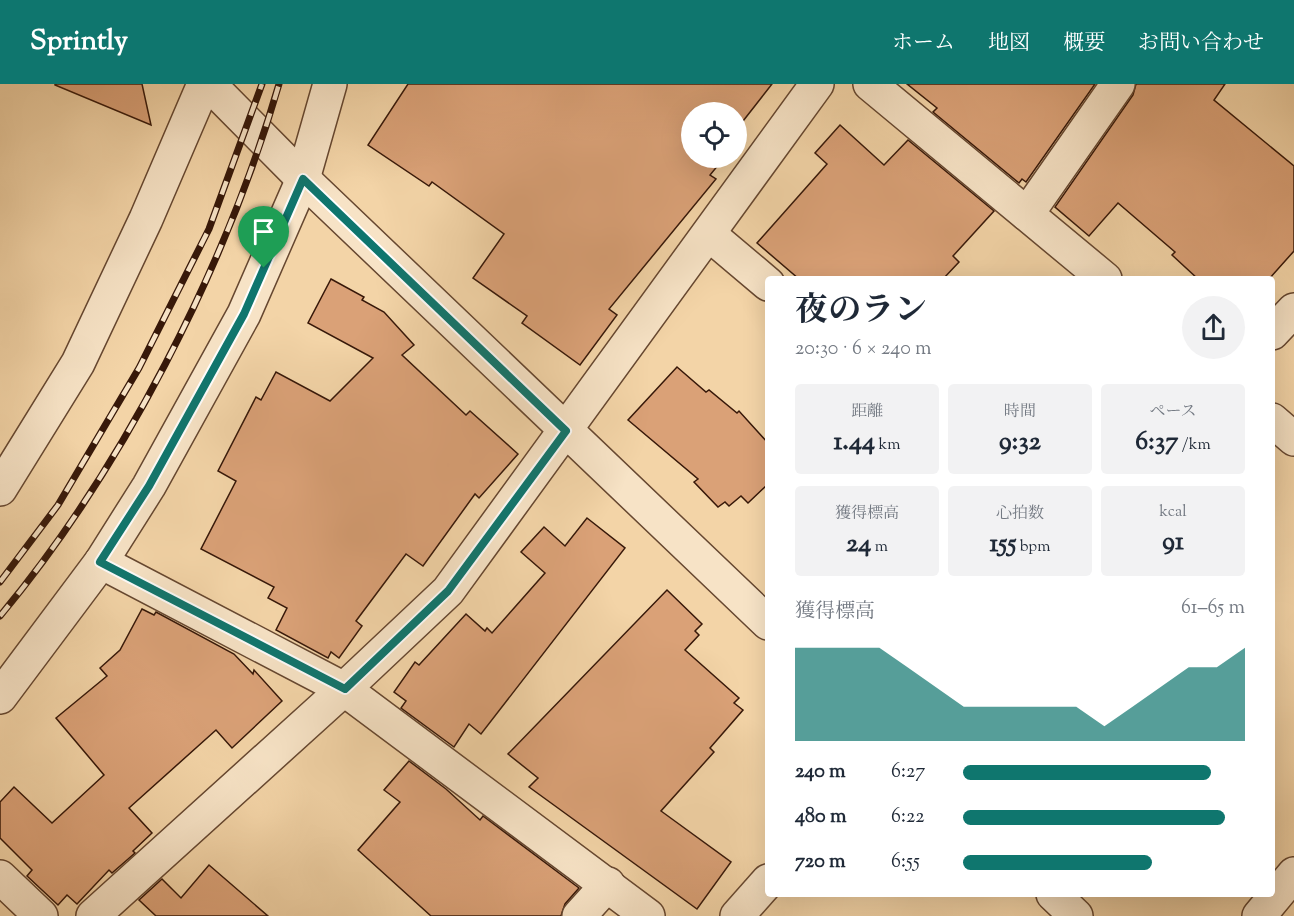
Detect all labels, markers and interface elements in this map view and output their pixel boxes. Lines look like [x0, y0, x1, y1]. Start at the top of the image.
text: Sprintly [30, 22, 128, 62]
text: ホーム [892, 29, 955, 59]
text: 地図 [988, 29, 1030, 59]
text: 概要 [1063, 29, 1105, 59]
text: お問い合わせ [1138, 29, 1264, 59]
map controls [681, 102, 747, 168]
button: locate [681, 102, 747, 168]
pin [238, 206, 289, 268]
icon: arrive [247, 215, 280, 248]
text: 夜のラン [795, 288, 927, 336]
button: share [1182, 296, 1245, 359]
text: 20:30 · 6 × 240 m [795, 335, 932, 364]
text: 距離 [851, 401, 883, 424]
text: 時間 [1004, 401, 1036, 424]
text: ペース [1149, 401, 1197, 424]
text: 1.44 [834, 424, 875, 461]
text: 9:32 [999, 424, 1041, 461]
text: 6:37 [1135, 424, 1178, 461]
text: km [875, 434, 900, 457]
text: /km [1178, 434, 1211, 457]
text: kcal [1159, 501, 1187, 524]
text: 獲得標高 [835, 503, 899, 526]
text: 心拍数 [996, 503, 1044, 526]
text: 91 [1162, 524, 1184, 561]
text: 24 [846, 526, 871, 563]
text: 155 [990, 526, 1016, 563]
text: m [871, 536, 888, 559]
text: bpm [1016, 536, 1050, 559]
text: 61–65 m [1181, 594, 1245, 623]
text: 獲得標高 [795, 598, 875, 627]
text: 240 m [795, 758, 846, 787]
text: 6:27 [891, 758, 925, 787]
text: 480 m [795, 803, 846, 832]
text: 6:22 [891, 803, 925, 832]
text: 720 m [795, 848, 846, 877]
text: 6:55 [891, 848, 920, 877]

